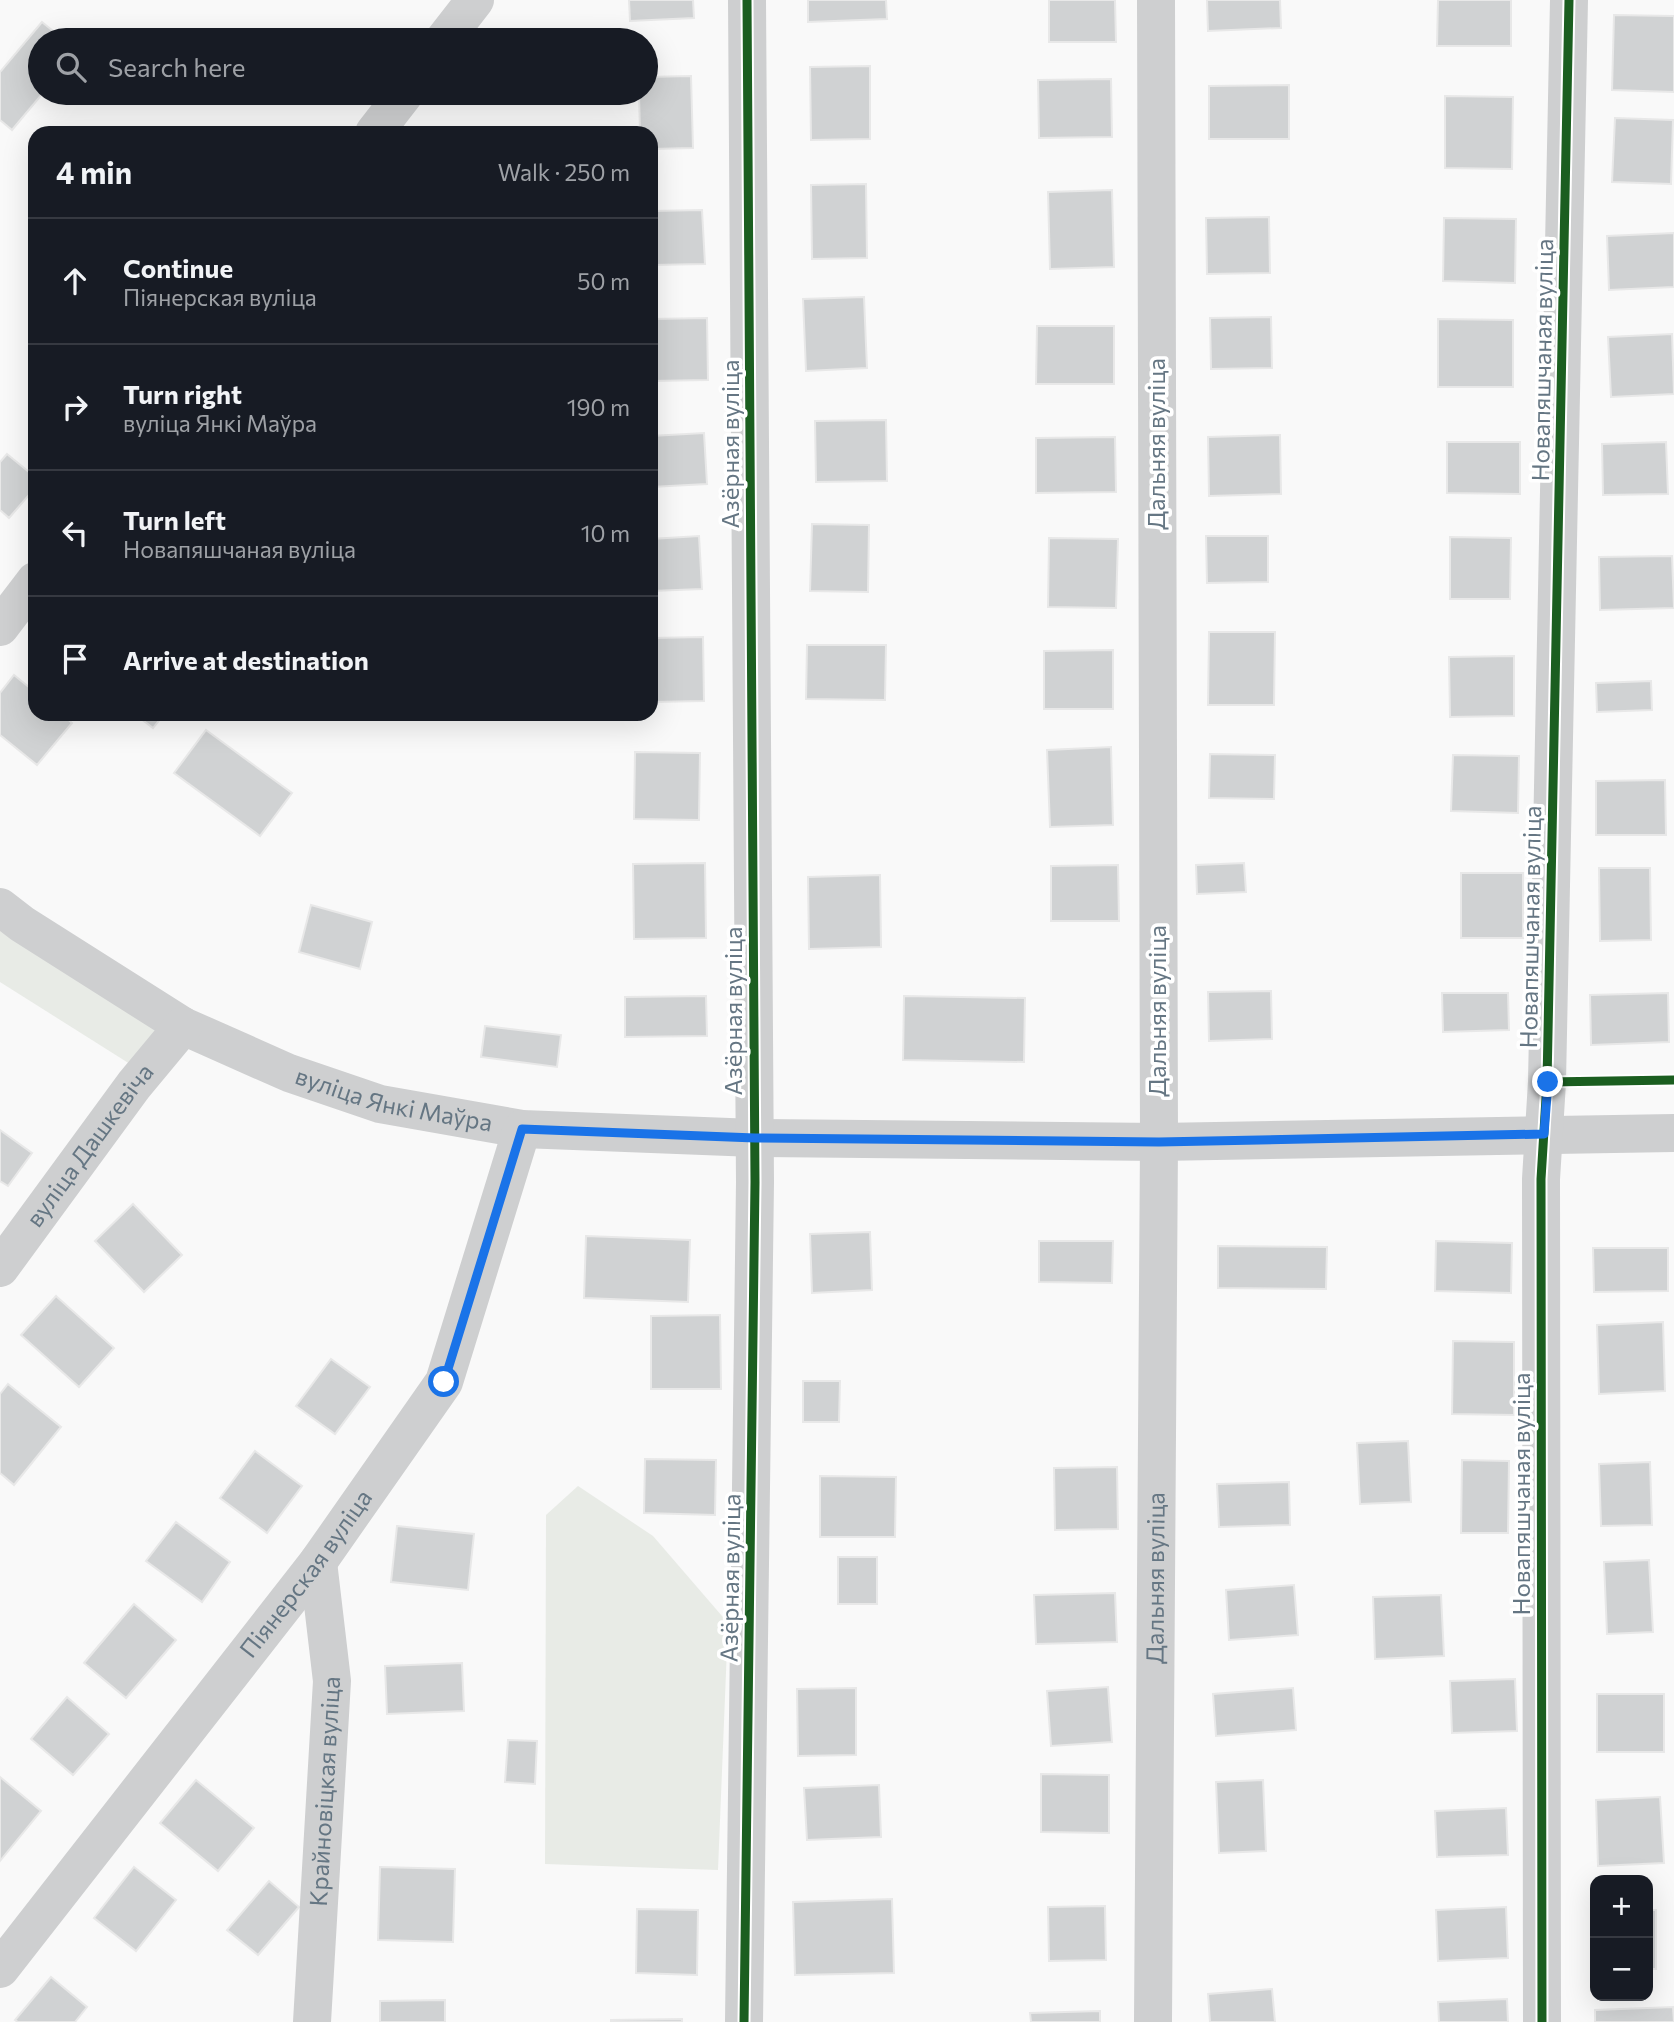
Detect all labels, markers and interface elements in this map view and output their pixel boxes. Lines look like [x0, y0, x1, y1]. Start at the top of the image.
search box [28, 28, 658, 105]
icon: search [52, 48, 90, 86]
text: Search here [108, 51, 246, 82]
text: 4 min [56, 153, 132, 190]
text: Walk · 250 m [498, 158, 630, 186]
street label: Новапяшчаная вуліца [1525, 238, 1558, 482]
text: Continue [123, 252, 233, 283]
icon: ahead [56, 262, 94, 300]
text: 50 m [577, 267, 630, 295]
text: Піянерская вуліца [123, 283, 317, 311]
street label: Дальняя вуліца [1141, 358, 1170, 530]
street label: Азёрная вуліца [715, 360, 744, 528]
text: Turn right [123, 378, 242, 409]
icon: right [56, 388, 94, 426]
text: 190 m [567, 393, 630, 421]
text: вуліца Янкі Маўра [123, 409, 317, 437]
text: Turn left [123, 504, 226, 535]
icon: left [56, 514, 94, 552]
text: 10 m [581, 519, 630, 547]
text: Новапяшчаная вуліца [123, 535, 356, 563]
icon: arrive [56, 640, 94, 678]
text: Arrive at destination [123, 644, 369, 675]
street label: Новапяшчаная вуліца [1513, 805, 1546, 1049]
street label: Дальняя вуліца [1142, 925, 1171, 1097]
street label: Азёрная вуліца [718, 927, 747, 1095]
street label: вуліца Дашкевіча [19, 1057, 159, 1232]
street label: вуліца Янкі Маўра [292, 1060, 495, 1137]
route end [1532, 1066, 1563, 1097]
route start [428, 1366, 459, 1397]
street label: Новапяшчаная вуліца [1506, 1373, 1535, 1615]
street label: Піянерская вуліца [233, 1483, 377, 1663]
street label: Дальняя вуліца [1139, 1492, 1170, 1664]
street label: Азёрная вуліца [714, 1493, 745, 1663]
street label: Крайновіцкая вуліца [303, 1675, 345, 1907]
map controls [1590, 1875, 1653, 2001]
button: + [1590, 1875, 1653, 1938]
button: − [1590, 1938, 1653, 2001]

